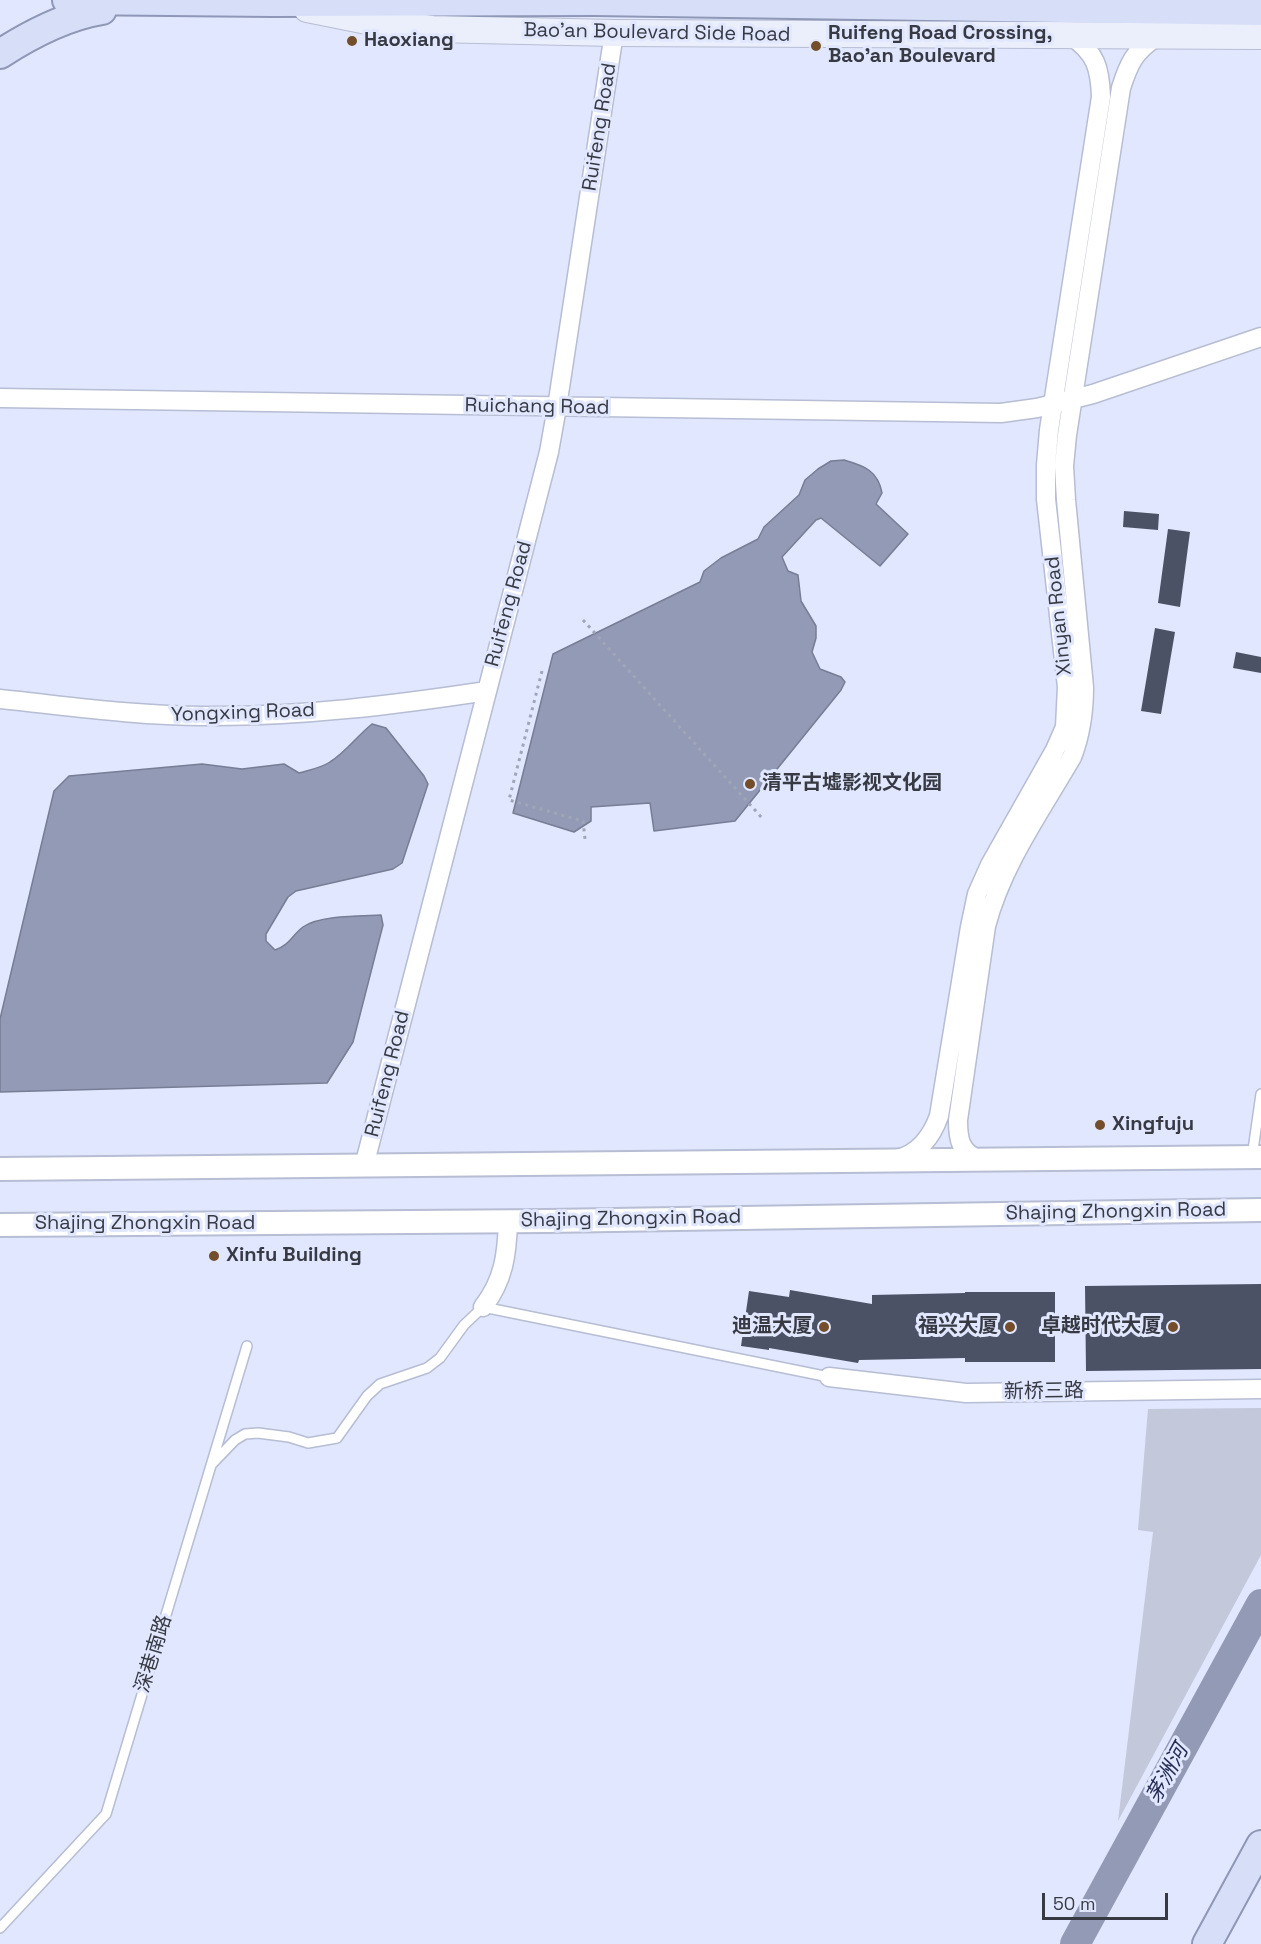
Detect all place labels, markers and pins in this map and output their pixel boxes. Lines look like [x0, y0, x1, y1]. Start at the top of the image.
place label: Ruifeng Road Crossing, Bao'an Boulevard [828, 22, 1052, 69]
place label: Haoxiang [364, 29, 454, 53]
marker: Haoxiang [345, 34, 359, 48]
marker: Ruifeng Road Crossing, Bao'an Boulevard [809, 39, 823, 53]
place label: 清平古墟影视文化园 [762, 772, 942, 796]
marker: 清平古墟影视文化园 [743, 777, 757, 791]
place label: Xingfuju [1112, 1113, 1194, 1137]
marker: Xingfuju [1093, 1118, 1107, 1132]
place label: Xinfu Building [226, 1244, 362, 1268]
marker: Xinfu Building [207, 1249, 221, 1263]
place label: 迪温大厦 [732, 1315, 812, 1339]
place label: 福兴大厦 [918, 1315, 998, 1339]
place label: 卓越时代大厦 [1041, 1315, 1161, 1339]
marker: 迪温大厦 [817, 1320, 831, 1334]
marker: 福兴大厦 [1003, 1320, 1017, 1334]
marker: 卓越时代大厦 [1166, 1320, 1180, 1334]

